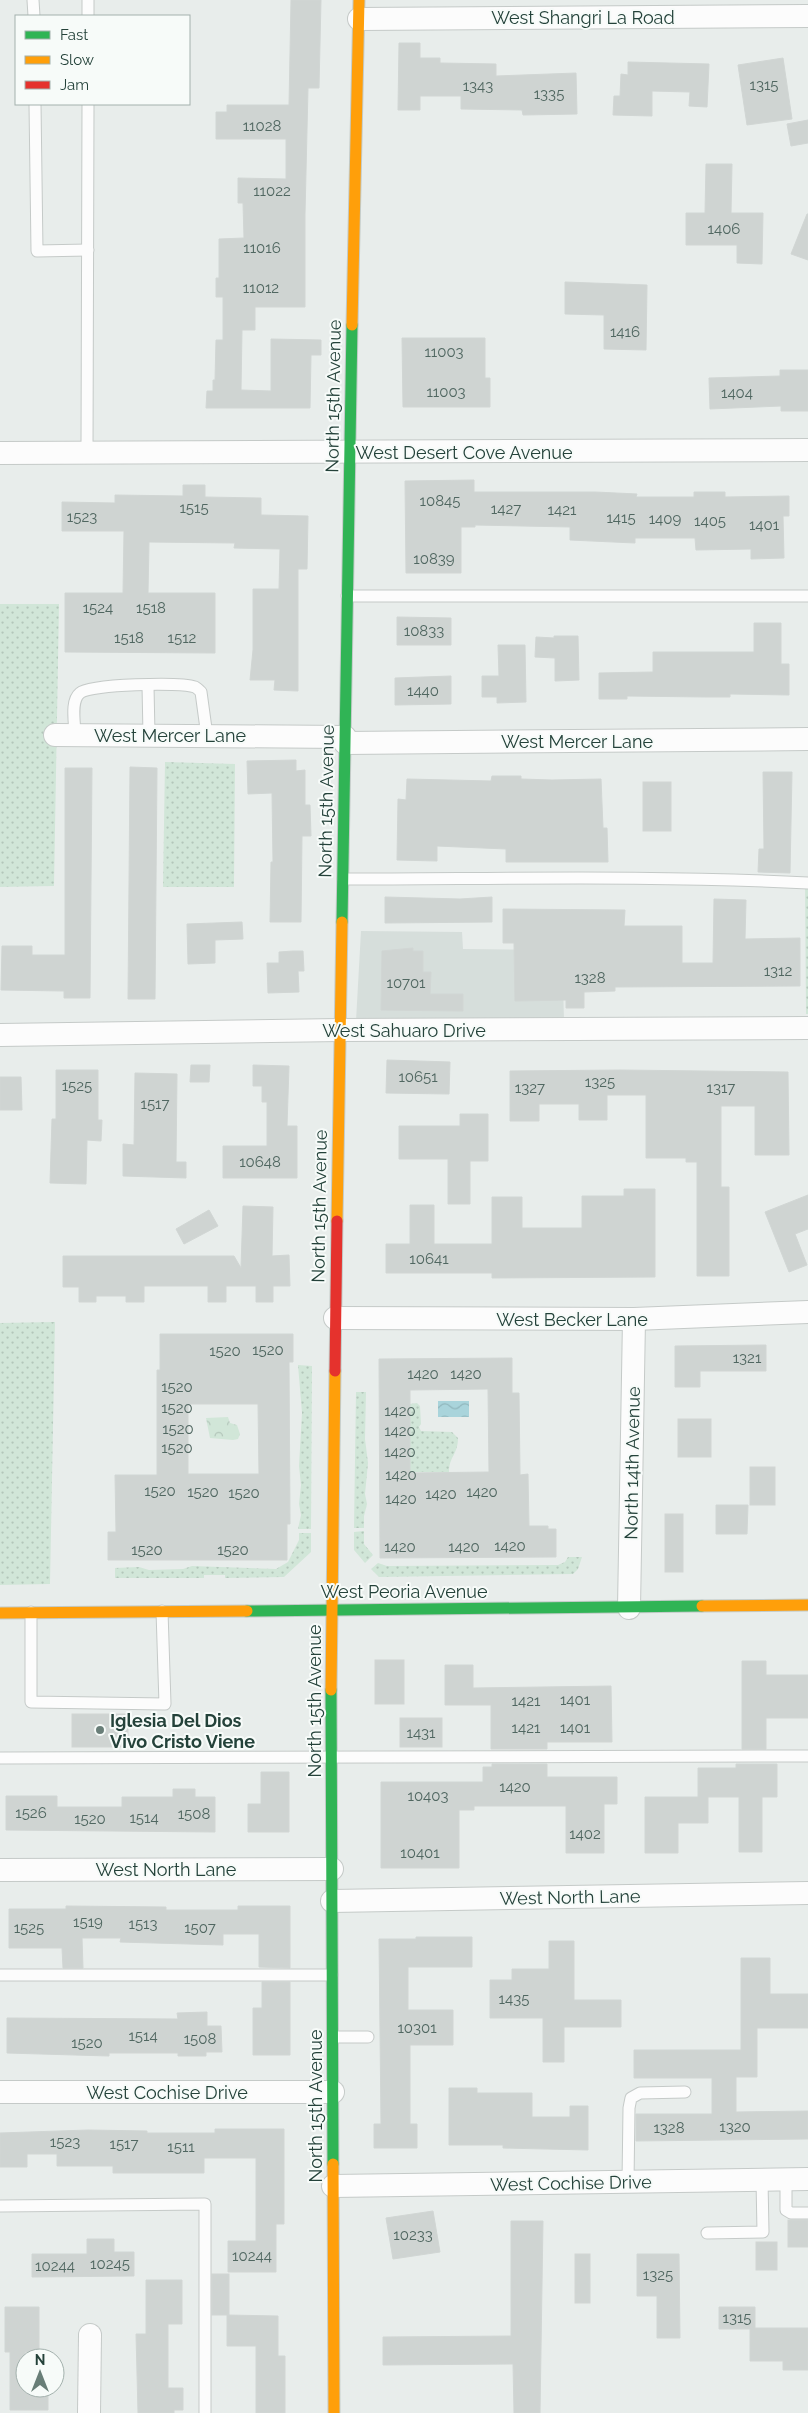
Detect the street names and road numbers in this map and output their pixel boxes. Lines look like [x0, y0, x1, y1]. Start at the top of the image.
street label: West Shangri La Road [491, 7, 675, 28]
street label: North 15th Avenue [321, 319, 345, 473]
street label: West Desert Cove Avenue [356, 442, 573, 463]
street label: North 15th Avenue [314, 724, 338, 878]
street label: West Mercer Lane [94, 725, 246, 746]
street label: West Mercer Lane [501, 731, 653, 752]
street label: West Sahuaro Drive [322, 1020, 486, 1041]
street label: North 15th Avenue [307, 1129, 331, 1283]
street label: West Becker Lane [496, 1309, 648, 1330]
street label: North 14th Avenue [620, 1386, 644, 1540]
street label: West Peoria Avenue [320, 1581, 488, 1602]
street label: North 15th Avenue [304, 1624, 325, 1778]
street label: West North Lane [96, 1859, 237, 1880]
street label: West North Lane [499, 1885, 641, 1909]
street label: North 15th Avenue [305, 2029, 326, 2183]
street label: West Cochise Drive [86, 2082, 248, 2103]
street label: West Cochise Drive [490, 2171, 652, 2195]

